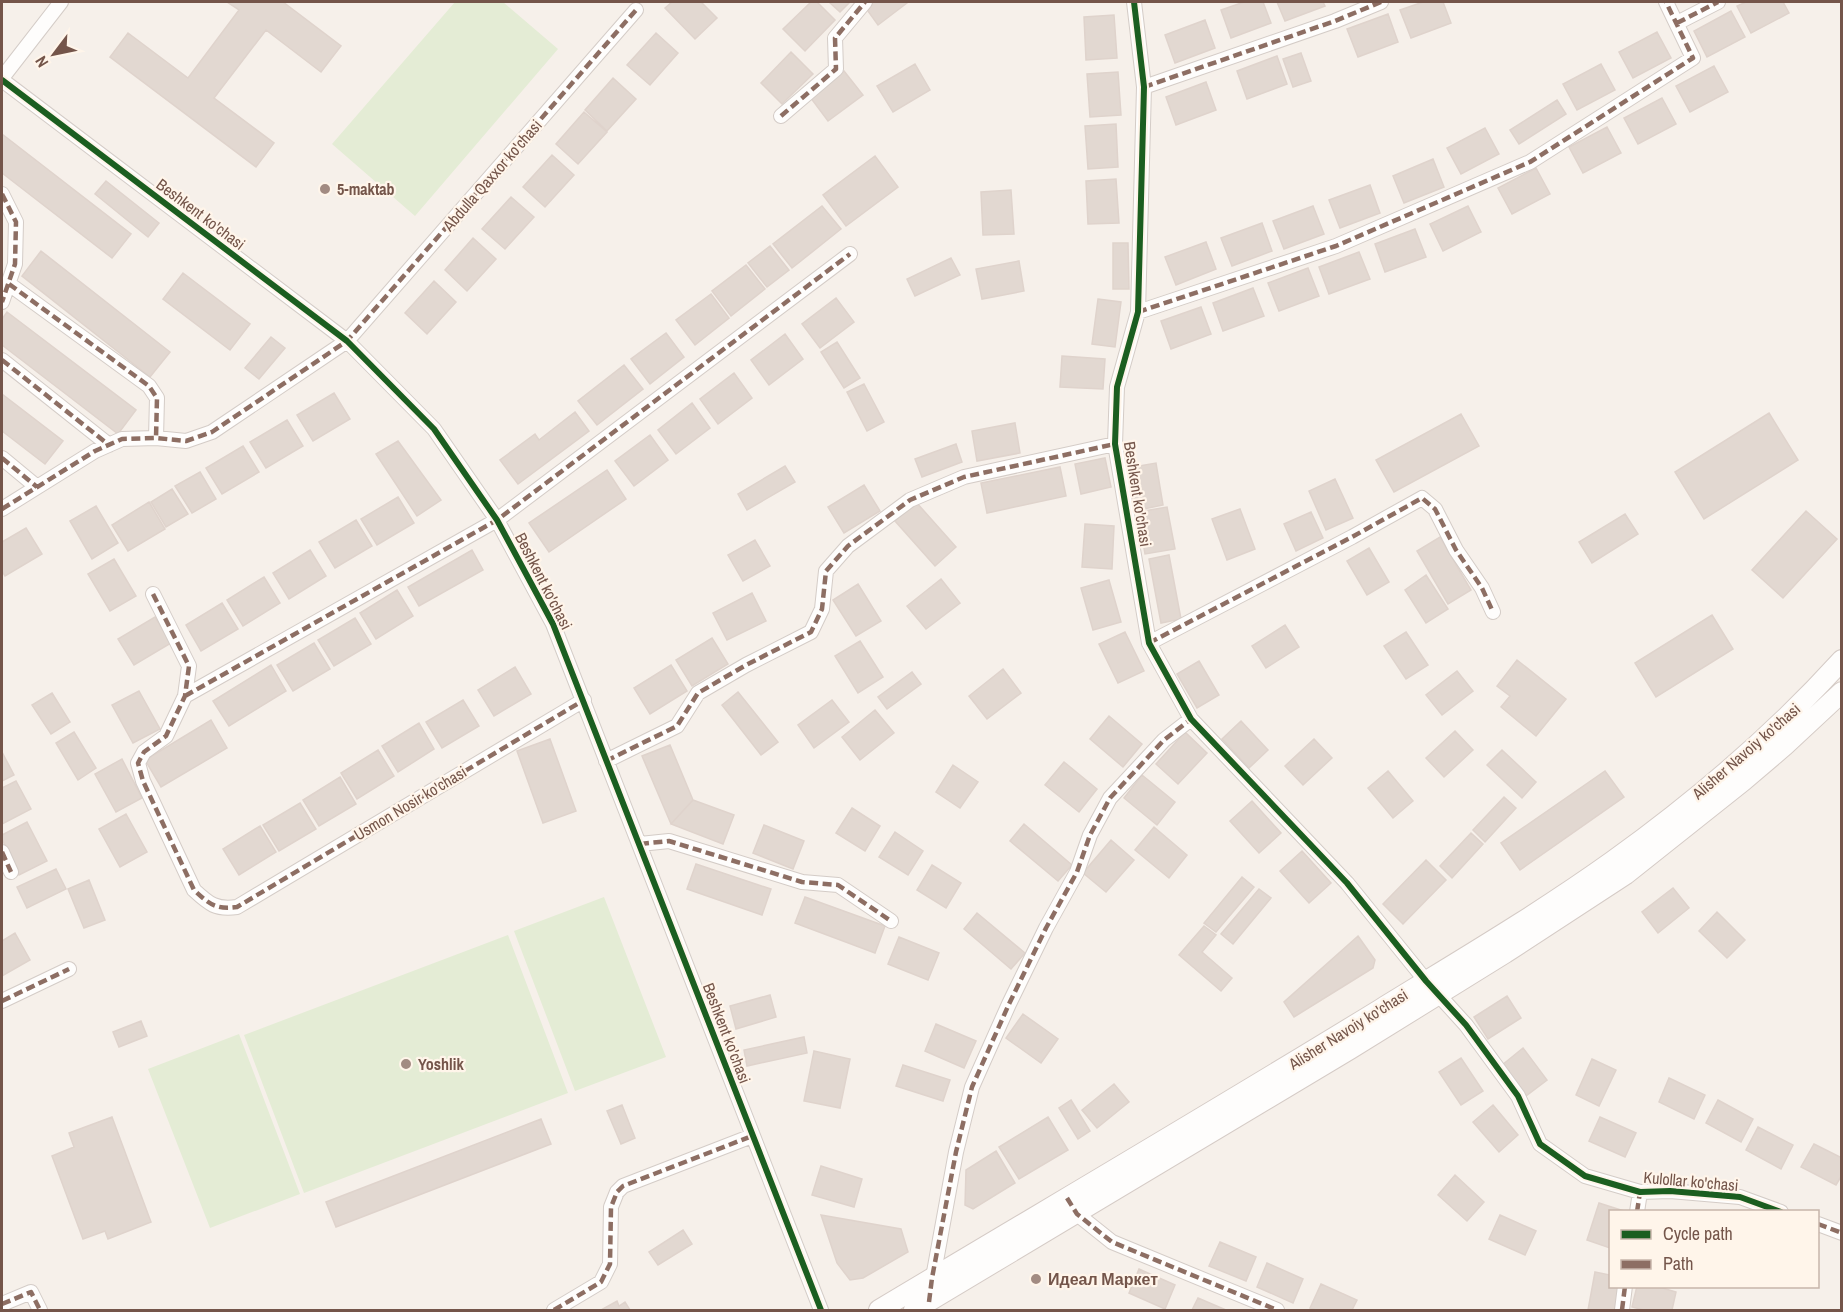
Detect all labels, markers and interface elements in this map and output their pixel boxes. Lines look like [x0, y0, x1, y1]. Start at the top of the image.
north arrow [24, 24, 84, 84]
text: N [29, 52, 53, 72]
street label: Abdulla Qaxxor ko'chasi [437, 115, 547, 236]
street label: Beshkent ko'chasi [152, 173, 250, 255]
place label: 5-maktab [337, 178, 395, 200]
marker: 5-maktab [318, 182, 332, 196]
street label: Beshkent ko'chasi [1119, 440, 1157, 548]
street label: Beshkent ko'chasi [510, 529, 578, 633]
street label: Alisher Navoiy ko'chasi [1686, 698, 1805, 805]
street label: Usmon Nosir ko'chasi [350, 761, 470, 845]
street label: Beshkent ko'chasi [698, 980, 756, 1086]
street label: Alisher Navoiy ko'chasi [1283, 983, 1412, 1075]
place label: Yoshlik [418, 1053, 464, 1075]
marker: Yoshlik [399, 1057, 413, 1071]
street label: Kulollar ko'chasi [1643, 1166, 1739, 1196]
legend [1609, 1210, 1819, 1288]
text: Cycle path [1663, 1221, 1733, 1246]
text: Path [1663, 1251, 1693, 1276]
place label: Идеал Маркет [1048, 1268, 1158, 1290]
marker: Идеал Маркет [1029, 1272, 1043, 1286]

